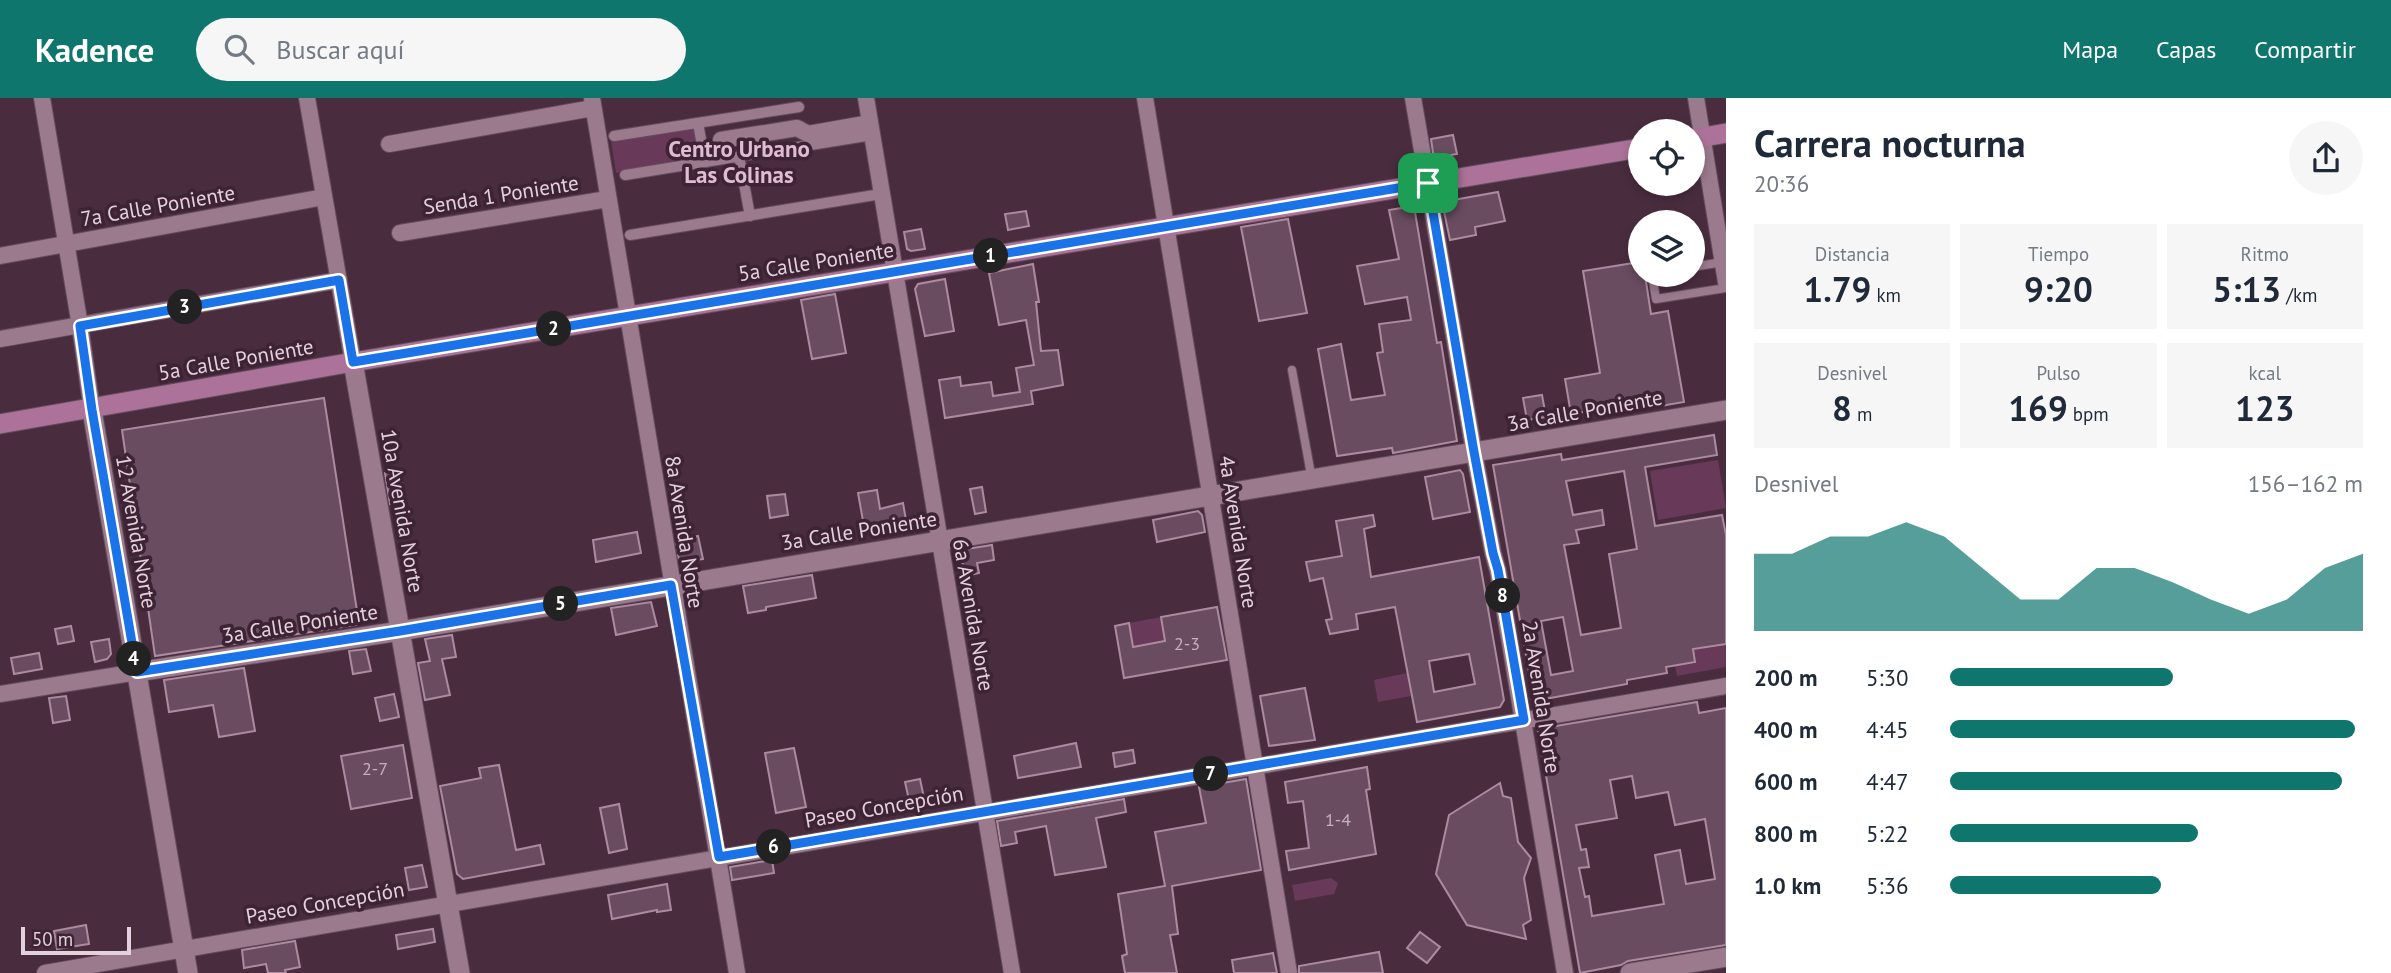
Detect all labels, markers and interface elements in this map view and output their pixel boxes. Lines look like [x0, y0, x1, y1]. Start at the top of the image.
search box [196, 18, 686, 81]
text: Kadence [35, 28, 154, 71]
icon: search [220, 30, 258, 68]
text: Buscar aquí [276, 33, 405, 66]
text: Mapa [2062, 34, 2118, 65]
text: Capas [2156, 34, 2216, 65]
text: Compartir [2254, 34, 2356, 65]
text: Carrera nocturna [1754, 118, 2026, 167]
map controls [1628, 119, 1705, 287]
button: locate [1628, 119, 1705, 196]
button: share [2289, 121, 2363, 195]
district label: Centro Urbano Las Colinas [668, 134, 810, 189]
pin [1398, 153, 1458, 213]
icon: arrive [1409, 164, 1447, 202]
street label: Senda 1 Poniente [421, 169, 580, 220]
text: 20:36 [1754, 169, 1809, 198]
street label: 7a Calle Poniente [79, 179, 237, 232]
button: layers [1628, 210, 1705, 287]
street label: 5a Calle Poniente [736, 236, 896, 287]
pin: 1 [974, 238, 1009, 274]
text: Distancia [1815, 242, 1890, 266]
text: Tiempo [2028, 242, 2089, 266]
text: Ritmo [2241, 242, 2289, 266]
text: 1 [985, 243, 996, 267]
text: 1.79 [1803, 266, 1871, 312]
text: 9:20 [2024, 266, 2093, 312]
text: 5:13 [2212, 266, 2281, 312]
text: km [1871, 283, 1901, 307]
text: /km [2281, 283, 2317, 307]
pin: 3 [168, 290, 202, 325]
text: 3 [179, 294, 190, 318]
pin: 2 [536, 312, 572, 346]
text: 2 [548, 316, 559, 340]
street label: 5a Calle Poniente [156, 333, 316, 386]
text: Desnivel [1817, 361, 1887, 385]
text: Pulso [2037, 361, 2080, 385]
text: kcal [2249, 361, 2281, 385]
street label: 3a Calle Poniente [1505, 384, 1665, 437]
text: 8 [1832, 385, 1852, 431]
text: 169 [2008, 385, 2068, 431]
text: 123 [2235, 385, 2295, 431]
text: m [1852, 402, 1872, 426]
text: bpm [2068, 402, 2109, 426]
street label: 10a Avenida Norte [375, 427, 430, 595]
street label: 12 Avenida Norte [110, 453, 163, 611]
street label: 8a Avenida Norte [659, 454, 710, 610]
street label: 4a Avenida Norte [1213, 454, 1264, 610]
text: Desnivel [1754, 469, 1838, 498]
text: 156–162 m [2248, 469, 2363, 498]
street label: 3a Calle Poniente [779, 505, 939, 556]
street label: 6a Avenida Norte [947, 537, 1000, 693]
pin: 8 [1486, 578, 1520, 614]
text: 8 [1497, 583, 1508, 607]
pin: 5 [544, 587, 578, 622]
text: 5 [555, 591, 566, 615]
street label: 3a Calle Poniente [220, 598, 380, 649]
street label: 2a Avenida Norte [1516, 619, 1567, 775]
house number: 2-3 [1174, 632, 1200, 655]
pin: 4 [116, 642, 152, 676]
text: 4 [128, 646, 139, 670]
text: 200 m [1754, 663, 1817, 692]
text: 5:30 [1866, 663, 1909, 692]
text: 400 m [1754, 715, 1817, 744]
text: 4:45 [1866, 715, 1909, 744]
pin: 7 [1194, 756, 1228, 792]
house number: 2-7 [362, 757, 388, 780]
text: 7 [1205, 761, 1216, 785]
text: 600 m [1754, 767, 1817, 796]
text: 4:47 [1866, 767, 1909, 796]
street label: Paseo Concepción [803, 779, 965, 834]
house number: 1-4 [1325, 808, 1351, 831]
text: 800 m [1754, 819, 1817, 848]
text: 5:22 [1866, 819, 1909, 848]
pin: 6 [756, 830, 792, 864]
text: 6 [768, 834, 779, 858]
text: 1.0 km [1754, 871, 1821, 900]
text: 5:36 [1866, 871, 1909, 900]
street label: Paseo Concepción [244, 875, 406, 930]
scale bar [21, 924, 131, 956]
text: 50 m [32, 927, 73, 951]

